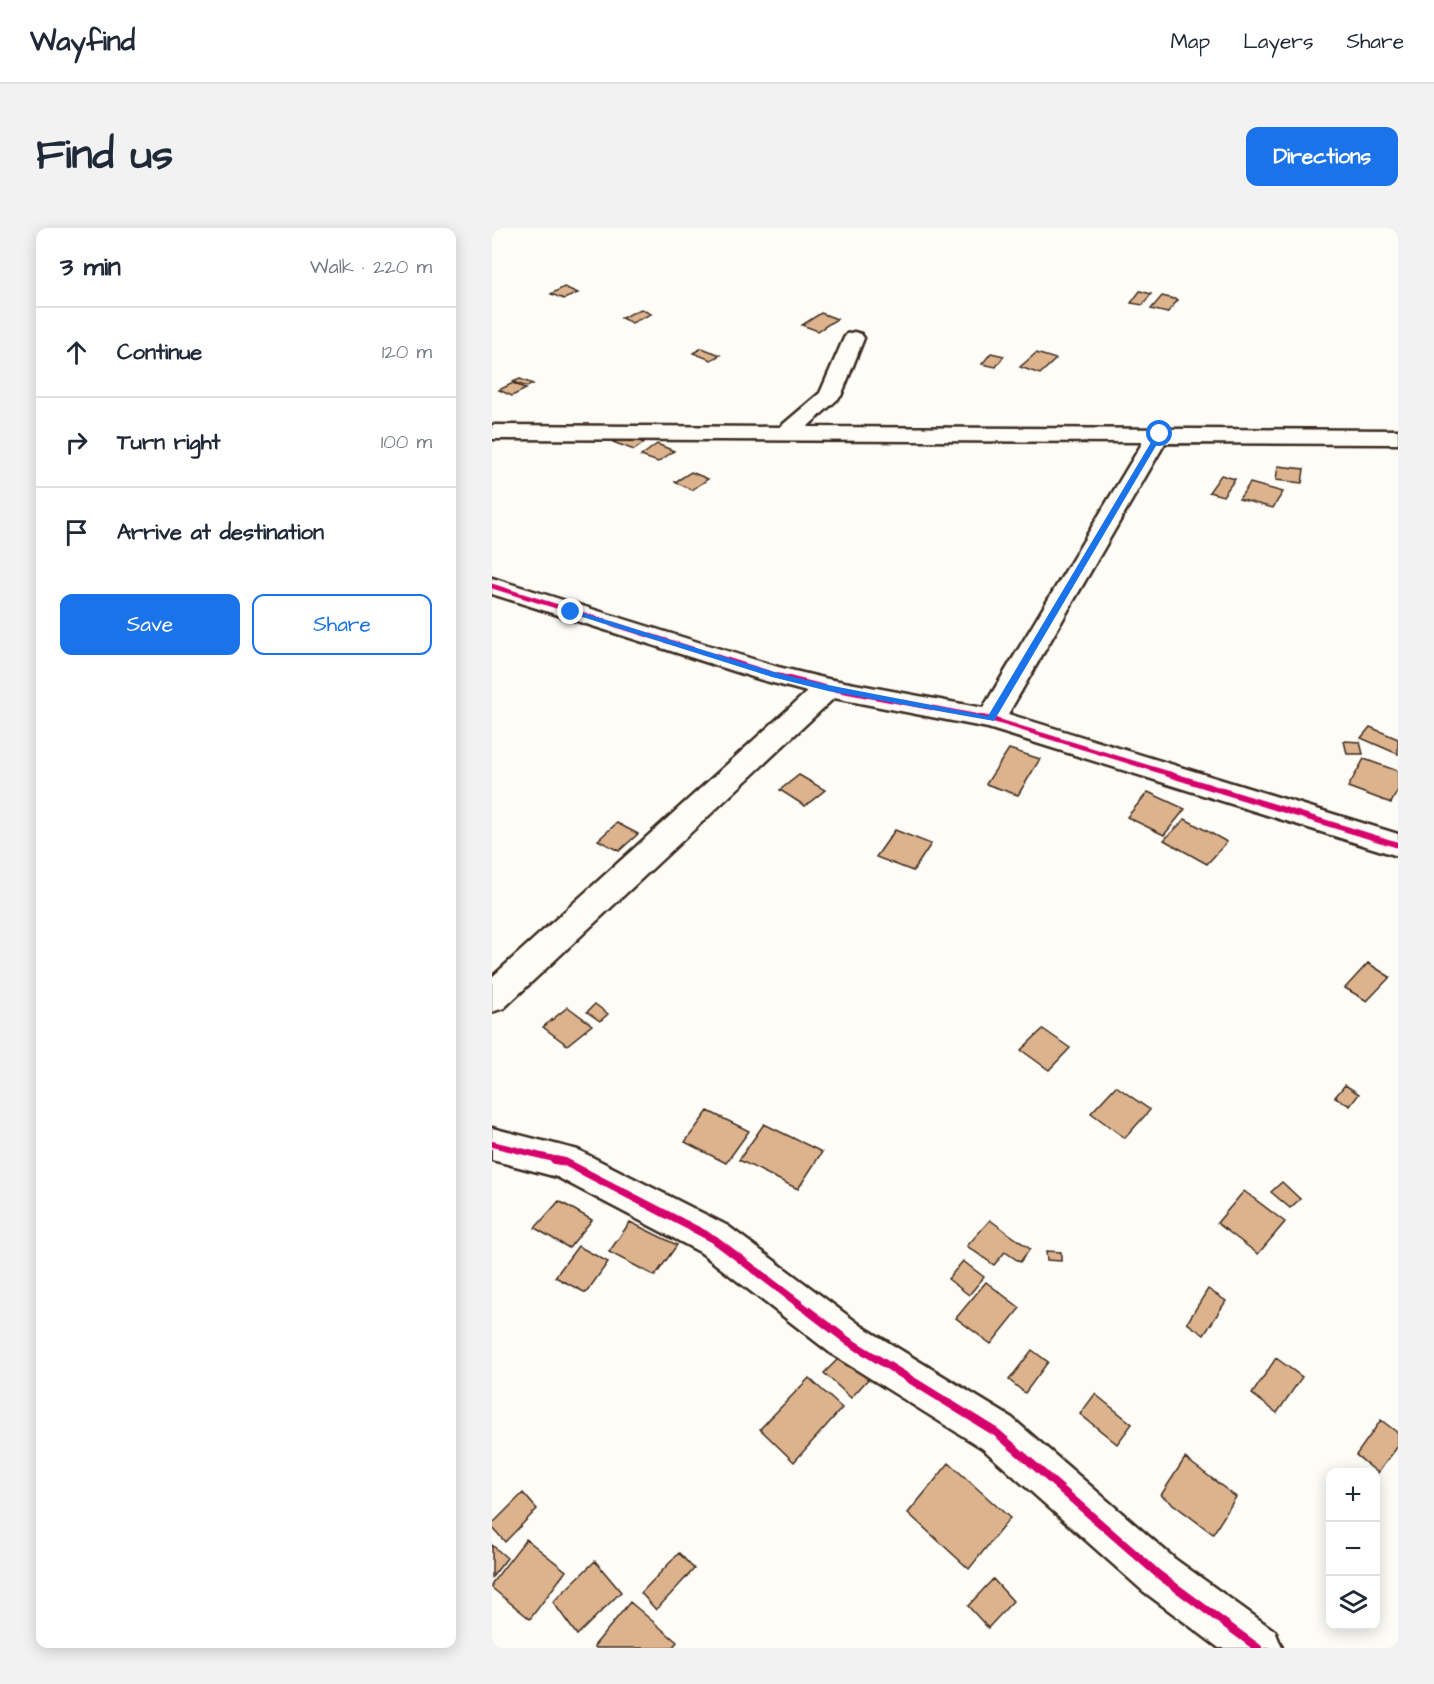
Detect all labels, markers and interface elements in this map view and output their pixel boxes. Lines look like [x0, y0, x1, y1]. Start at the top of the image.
text: Wayfind [30, 22, 135, 61]
text: Map [1170, 27, 1210, 56]
text: Layers [1243, 27, 1313, 56]
text: Share [1346, 27, 1404, 56]
text: Find us [36, 127, 173, 185]
button: Directions [1246, 127, 1398, 186]
text: 3 min [60, 249, 121, 285]
text: Walk · 220 m [310, 253, 432, 281]
icon: ahead [60, 336, 93, 369]
text: Continue [117, 337, 202, 368]
text: 120 m [382, 338, 432, 366]
route start [1146, 420, 1172, 446]
icon: right [60, 426, 93, 459]
text: Turn right [117, 427, 220, 458]
text: 100 m [381, 428, 432, 456]
icon: arrive [60, 516, 93, 549]
text: Arrive at destination [117, 517, 324, 548]
button: Save [60, 594, 240, 655]
button: Share [252, 594, 432, 655]
route end [557, 598, 583, 624]
map controls [1326, 1468, 1380, 1630]
button: + [1326, 1468, 1380, 1522]
button: − [1326, 1522, 1380, 1576]
button: layers [1326, 1576, 1380, 1630]

